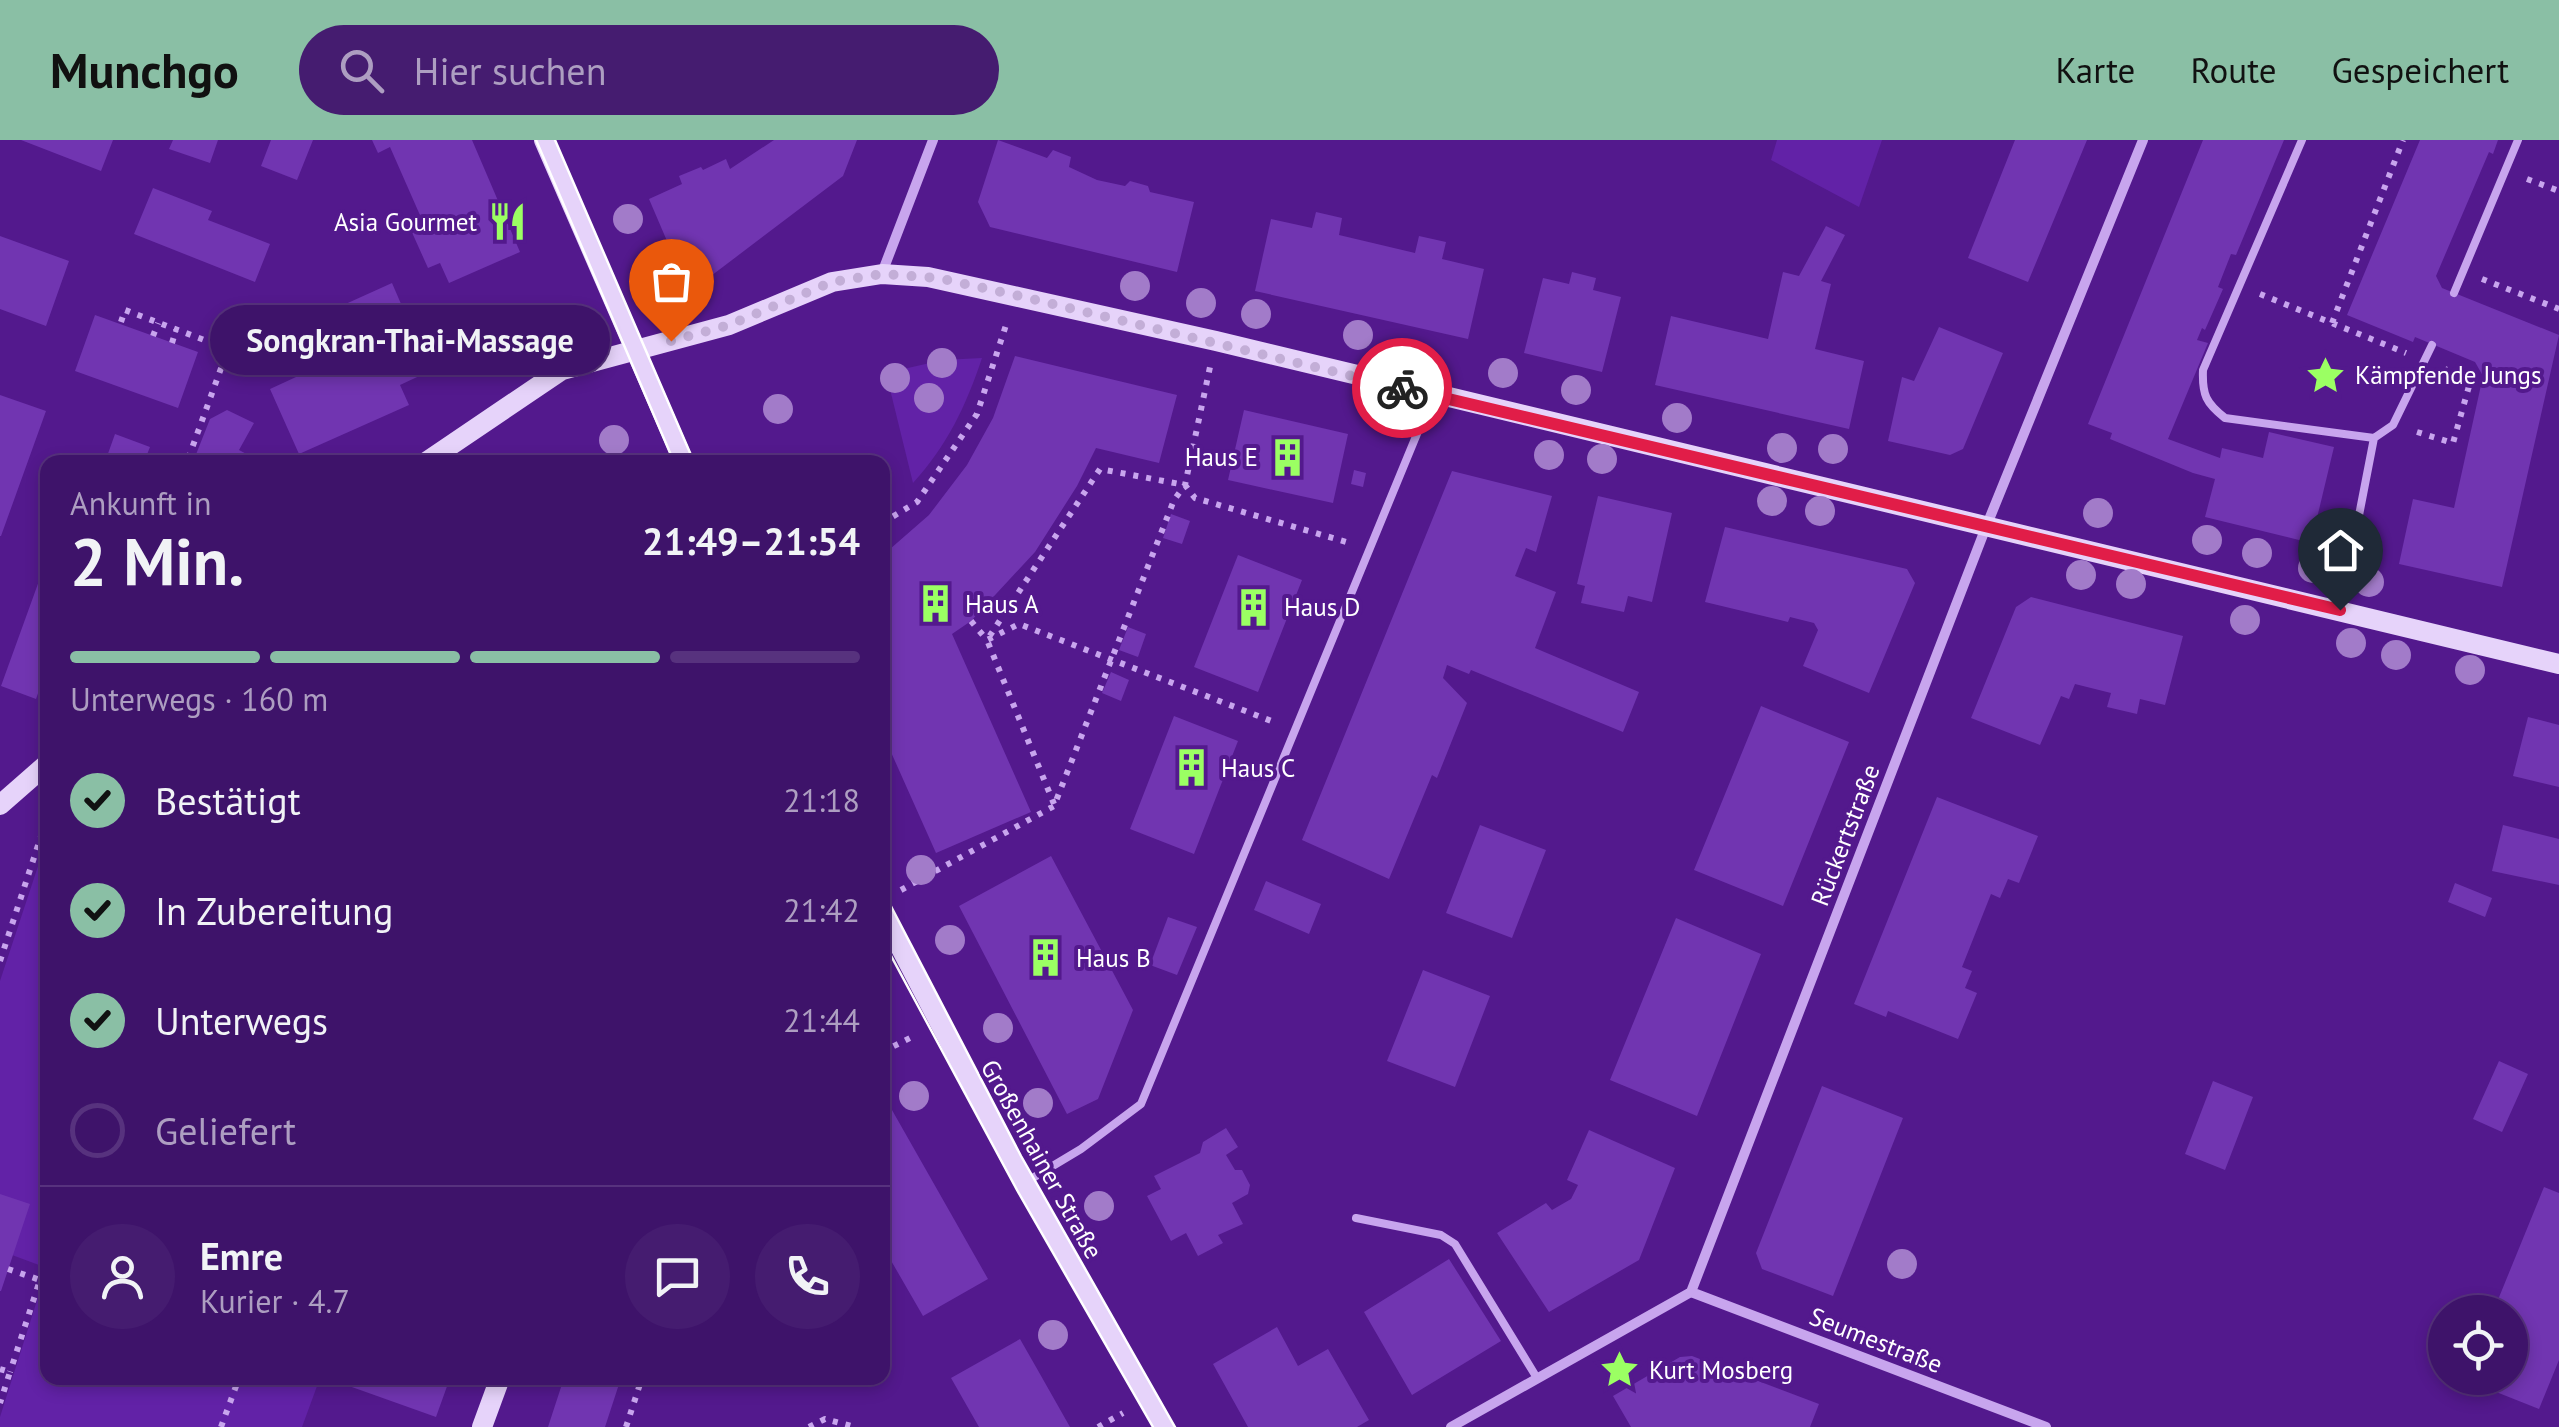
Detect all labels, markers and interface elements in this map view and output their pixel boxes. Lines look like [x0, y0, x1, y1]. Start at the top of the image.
search box [299, 25, 999, 115]
text: Munchgo [50, 39, 239, 101]
icon: search [334, 43, 389, 98]
text: Hier suchen [414, 46, 606, 95]
text: Karte [2055, 47, 2135, 93]
text: Route [2190, 47, 2276, 93]
text: Gespeichert [2331, 47, 2509, 93]
restaurant icon: Asia Gourmet [486, 201, 528, 243]
place label: Asia Gourmet [334, 206, 478, 238]
pin [629, 239, 714, 342]
icon: bag [644, 254, 699, 309]
callout: Songkran-Thai-Massage [211, 306, 611, 376]
text: Songkran-Thai-Massage [246, 319, 574, 361]
courier [1352, 338, 1452, 438]
place icon: Kämpfende Jungs [2304, 354, 2346, 396]
place label: Kämpfende Jungs [2355, 359, 2541, 391]
icon: bike [1375, 361, 1430, 416]
building icon: Haus E [1267, 436, 1309, 478]
place label: Haus E [1185, 441, 1258, 473]
text: Ankunft in [70, 482, 211, 524]
pin [2298, 508, 2383, 611]
text: 21:49–21:54 [642, 516, 860, 565]
text: 2 Min. [70, 519, 244, 603]
icon: home [2313, 523, 2368, 578]
building icon: Haus A [914, 583, 956, 625]
building icon: Haus D [1233, 586, 1275, 628]
place label: Haus A [965, 588, 1039, 620]
place label: Haus D [1284, 591, 1360, 623]
text: Unterwegs · 160 m [70, 678, 328, 720]
building icon: Haus C [1170, 747, 1212, 789]
place label: Haus C [1221, 752, 1295, 784]
street label: Rückertstraße [1803, 760, 1887, 910]
icon: check [70, 773, 125, 828]
text: Bestätigt [155, 776, 301, 825]
text: 21:18 [783, 779, 860, 821]
icon: check [70, 883, 125, 938]
text: In Zubereitung [155, 886, 393, 935]
text: 21:42 [783, 889, 860, 931]
building icon: Haus B [1025, 937, 1067, 979]
place label: Haus B [1076, 942, 1150, 974]
icon: check [70, 993, 125, 1048]
text: Unterwegs [155, 996, 328, 1045]
text: 21:44 [783, 999, 860, 1041]
street label: Großenhainer Straße [974, 1054, 1110, 1264]
text: Geliefert [155, 1106, 296, 1155]
button: person [70, 1224, 175, 1329]
button: chat [625, 1224, 730, 1329]
button: phone [755, 1224, 860, 1329]
text: Emre [200, 1231, 283, 1280]
text: Kurier · 4.7 [200, 1280, 350, 1322]
map controls [2428, 1295, 2528, 1395]
button: locate [2428, 1295, 2528, 1395]
street label: Seumestraße [1805, 1300, 1947, 1380]
place icon: Kurt Mosberg [1598, 1349, 1640, 1391]
place label: Kurt Mosberg [1649, 1354, 1793, 1386]

